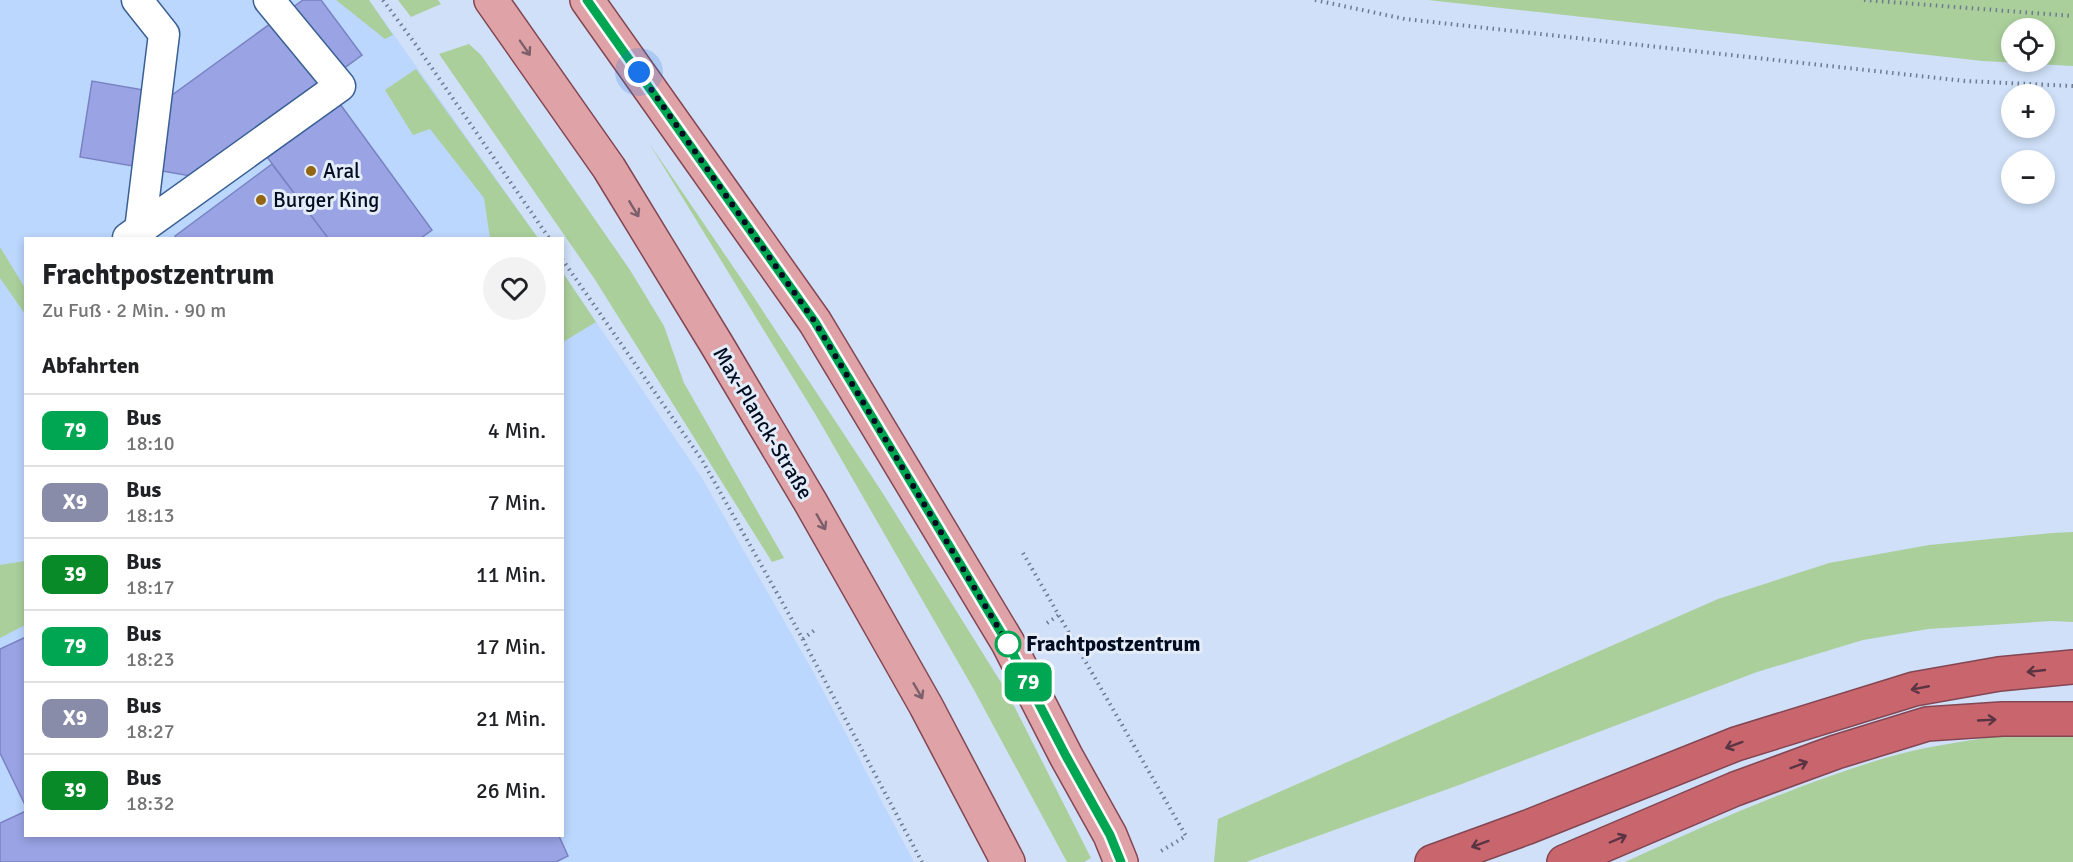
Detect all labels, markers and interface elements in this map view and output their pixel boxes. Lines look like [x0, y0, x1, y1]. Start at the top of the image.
map controls [2001, 18, 2055, 204]
button: locate [2001, 18, 2055, 72]
one-way arrow [519, 39, 531, 55]
your location [624, 57, 654, 87]
button: + [2001, 84, 2055, 138]
button: − [2001, 150, 2055, 204]
place label: Aral [323, 158, 360, 184]
marker: Aral [304, 164, 318, 178]
place label: Burger King [273, 187, 379, 213]
marker: Burger King [254, 193, 268, 207]
one-way arrow [628, 200, 640, 217]
button: heart [483, 257, 546, 320]
text: Frachtpostzentrum [42, 258, 274, 292]
text: Zu Fuß · 2 Min. · 90 m [42, 298, 226, 323]
street label: Max-Planck-Straße [707, 342, 819, 504]
text: Abfahrten [42, 352, 140, 379]
text: Bus [126, 404, 161, 431]
text: 79 [64, 417, 86, 443]
text: 4 Min. [488, 417, 546, 444]
text: 18:10 [126, 431, 175, 456]
text: Bus [126, 476, 161, 503]
text: X9 [63, 489, 87, 515]
text: 7 Min. [488, 489, 546, 516]
text: 18:13 [126, 503, 175, 528]
one-way arrow [816, 513, 828, 530]
text: Bus [126, 548, 161, 575]
text: 39 [64, 561, 86, 587]
text: 11 Min. [476, 561, 546, 588]
text: 18:17 [126, 575, 175, 600]
text: Bus [126, 620, 161, 647]
marker: Frachtpostzentrum [995, 631, 1021, 657]
place label: Frachtpostzentrum [1026, 631, 1200, 657]
text: 79 [64, 633, 86, 659]
text: 17 Min. [476, 633, 546, 660]
text: 18:23 [126, 647, 175, 672]
line badge: 79 [1001, 662, 1055, 702]
one-way arrow [2026, 666, 2046, 677]
text: 79 [1017, 669, 1039, 695]
one-way arrow [912, 682, 924, 699]
one-way arrow [1911, 683, 1931, 694]
text: Bus [126, 692, 161, 719]
text: X9 [63, 705, 87, 731]
text: 21 Min. [476, 705, 546, 732]
one-way arrow [1976, 715, 1996, 726]
text: 18:27 [126, 719, 175, 744]
one-way arrow [1725, 741, 1744, 752]
one-way arrow [1789, 759, 1807, 770]
text: Bus [126, 764, 161, 791]
text: 39 [64, 777, 86, 803]
text: 26 Min. [476, 777, 546, 804]
text: 18:32 [126, 791, 175, 816]
one-way arrow [1608, 833, 1627, 844]
one-way arrow [1471, 840, 1490, 851]

